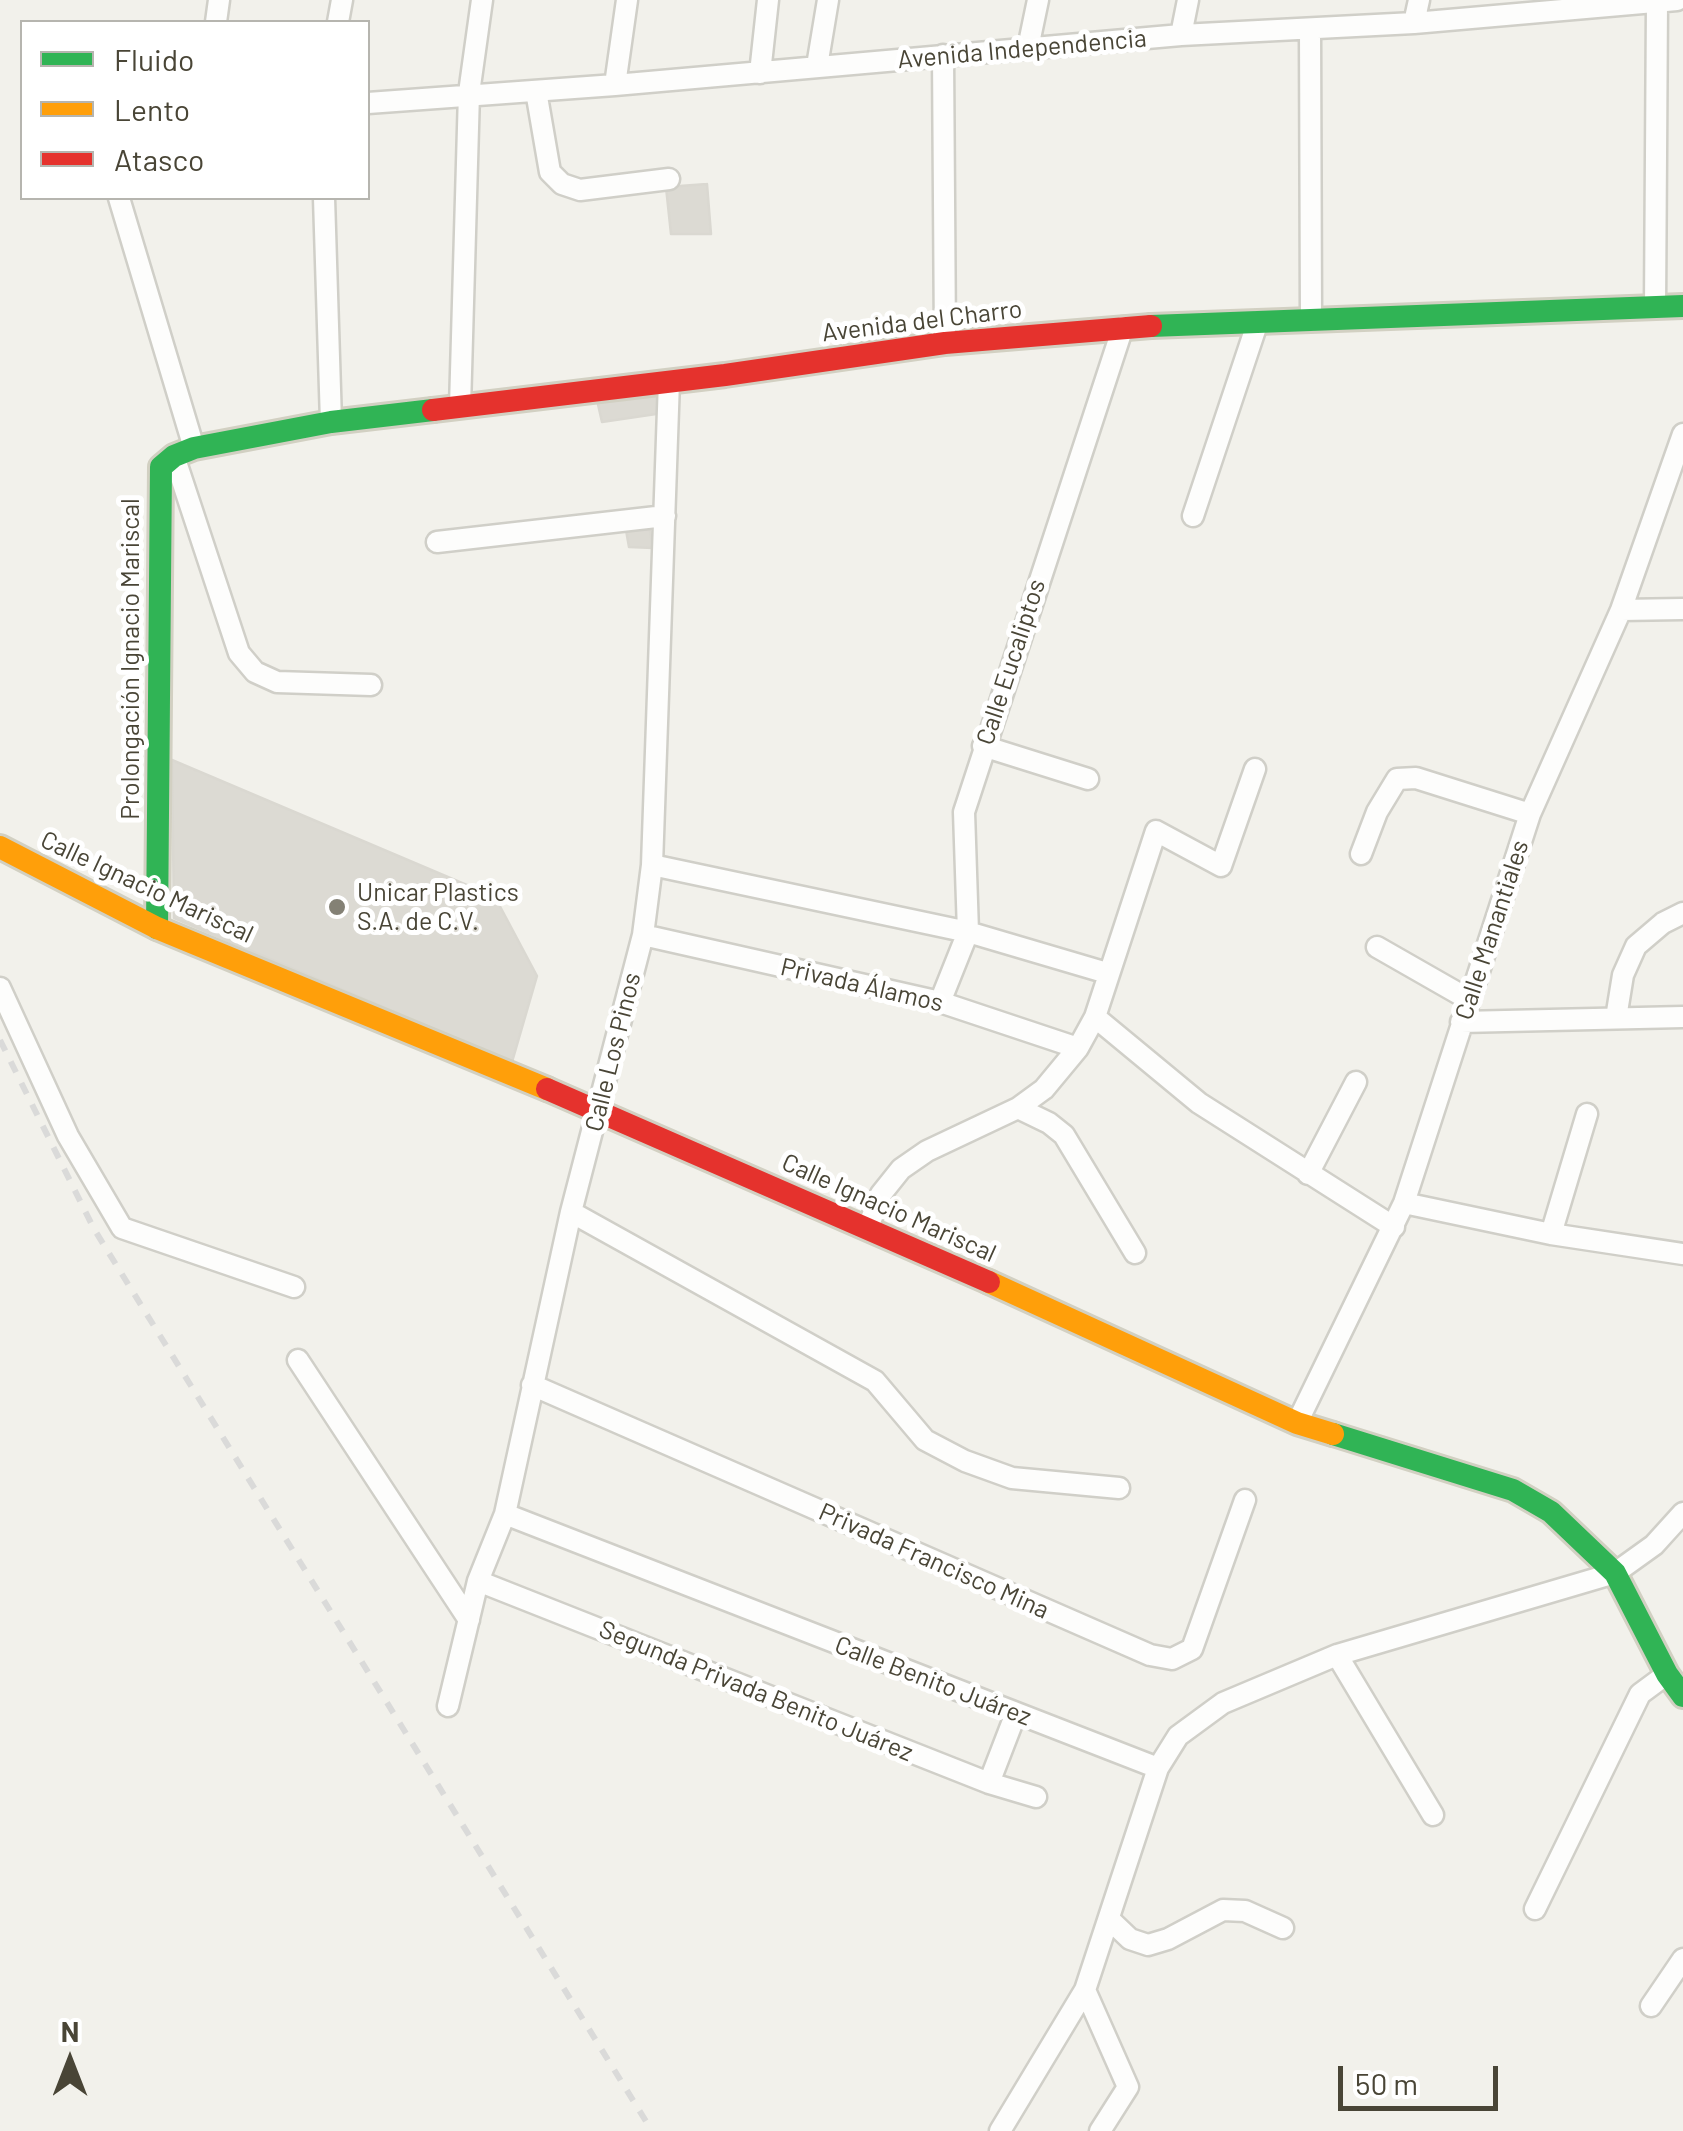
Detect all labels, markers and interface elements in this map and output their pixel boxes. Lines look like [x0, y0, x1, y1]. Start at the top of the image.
legend [20, 20, 370, 200]
street label: Avenida Independencia [896, 23, 1148, 75]
text: Fluido [114, 41, 194, 77]
text: Lento [114, 91, 190, 127]
text: Atasco [114, 141, 204, 177]
street label: Avenida del Charro [820, 294, 1024, 348]
street label: Prolongación Ignacio Mariscal [116, 498, 146, 820]
street label: Calle Eucaliptos [970, 575, 1052, 749]
street label: Calle Ignacio Mariscal [36, 825, 258, 949]
street label: Calle Manantiales [1449, 836, 1535, 1024]
place label: Unicar Plastics S.A. de C.V. [357, 878, 519, 937]
marker: Unicar Plastics S.A. de C.V. [326, 896, 348, 918]
street label: Privada Álamos [778, 952, 946, 1018]
street label: Calle Los Pinos [579, 969, 647, 1135]
street label: Calle Ignacio Mariscal [777, 1147, 1001, 1269]
street label: Privada Francisco Mina [814, 1497, 1054, 1625]
street label: Segunda Privada Benito Juárez [595, 1614, 917, 1768]
street label: Calle Benito Juárez [831, 1630, 1035, 1732]
north arrow [20, 2011, 120, 2111]
text: N [61, 2014, 79, 2048]
scale bar [1343, 2046, 1503, 2108]
text: 50 m [1355, 2065, 1418, 2101]

